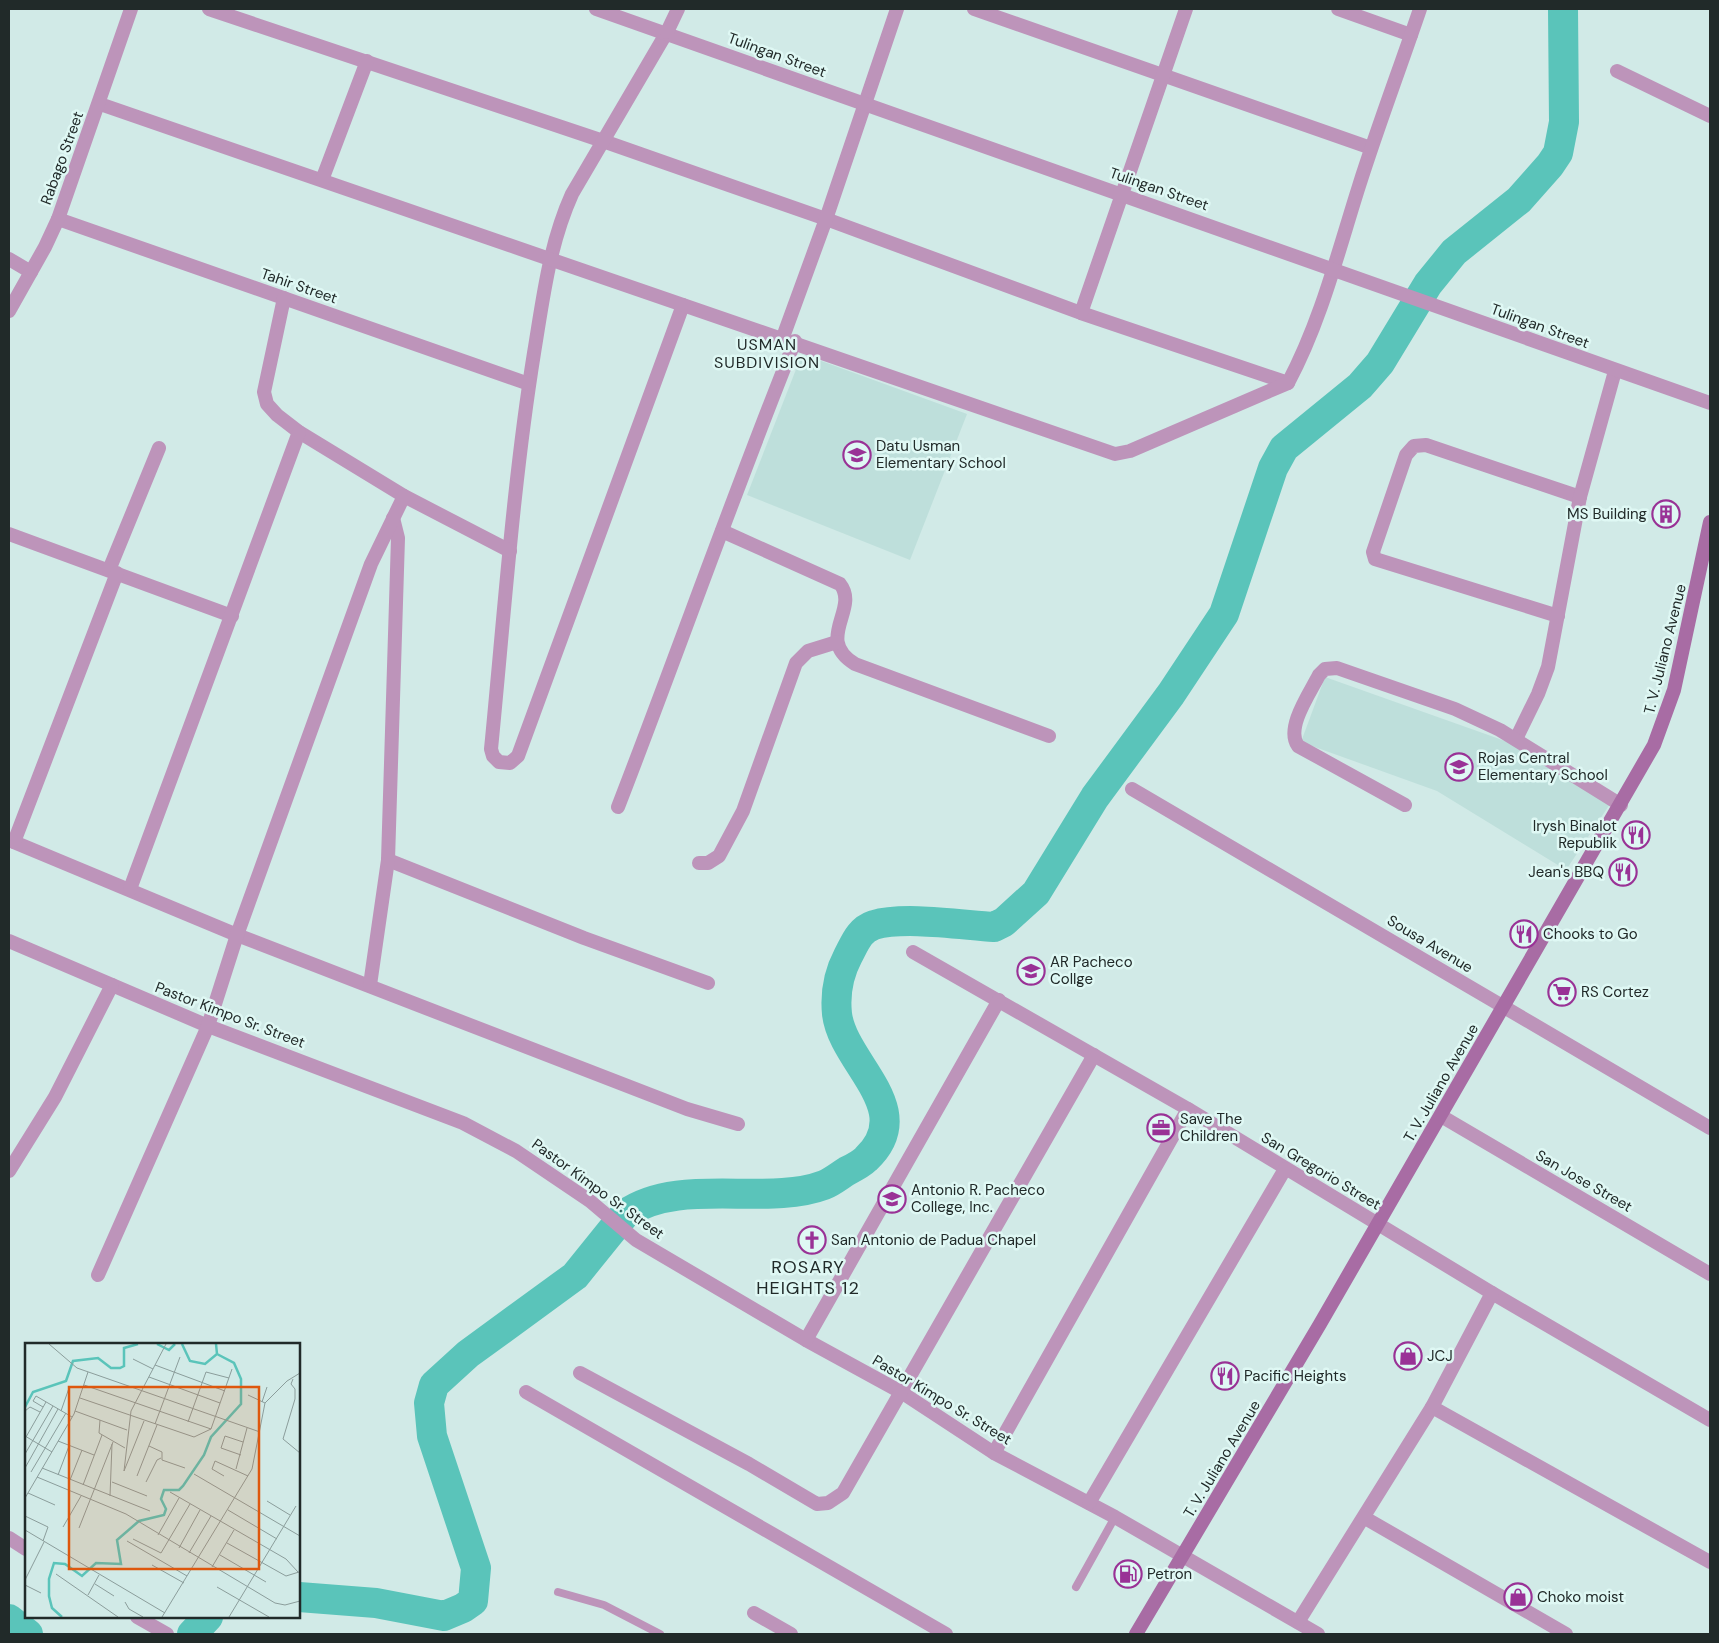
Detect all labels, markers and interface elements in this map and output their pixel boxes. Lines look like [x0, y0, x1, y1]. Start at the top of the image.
street label: Tulingan Street [725, 28, 829, 82]
street label: Rabago Street [36, 108, 88, 207]
street label: Tulingan Street [1107, 163, 1211, 215]
street label: Tahir Street [258, 264, 340, 308]
street label: Tulingan Street [1488, 299, 1592, 353]
district label: USMAN SUBDIVISION [714, 334, 820, 373]
place label: Datu Usman Elementary School [876, 436, 1006, 473]
school or university icon: Datu Usman Elementary School [842, 440, 872, 470]
building icon: MS Building [1651, 499, 1681, 529]
place label: MS Building [1567, 504, 1647, 524]
street label: T. V. Juliano Avenue [1639, 582, 1691, 716]
place label: Rojas Central Elementary School [1478, 748, 1608, 785]
school or university icon: Rojas Central Elementary School [1444, 752, 1474, 782]
place label: Irysh Binalot Republik [1533, 816, 1617, 853]
restaurant icon: Irysh Binalot Republik [1621, 820, 1651, 850]
restaurant icon: Jean's BBQ [1608, 857, 1638, 887]
place label: Jean's BBQ [1528, 862, 1604, 882]
street label: Sousa Avenue [1383, 910, 1477, 978]
restaurant icon: Chooks to Go [1509, 919, 1539, 949]
place label: Chooks to Go [1543, 924, 1638, 944]
place label: AR Pacheco Collge [1050, 952, 1133, 989]
school or university icon: AR Pacheco Collge [1016, 956, 1046, 986]
street label: Pastor Kimpo Sr. Street [152, 977, 308, 1053]
supermarket icon: RS Cortez [1547, 977, 1577, 1007]
place label: RS Cortez [1581, 982, 1649, 1002]
street label: T. V. Juliano Avenue [1399, 1020, 1483, 1146]
place label: Save The Children [1180, 1109, 1242, 1146]
office icon: Save The Children [1146, 1113, 1176, 1143]
street label: San Gregorio Street [1258, 1127, 1385, 1215]
street label: Pastor Kimpo Sr. Street [528, 1134, 668, 1244]
street label: San Jose Street [1532, 1145, 1636, 1217]
place label: Antonio R. Pacheco College, Inc. [911, 1180, 1045, 1217]
school or university icon: Antonio R. Pacheco College, Inc. [877, 1184, 907, 1214]
church icon: San Antonio de Padua Chapel [797, 1225, 827, 1255]
place label: San Antonio de Padua Chapel [831, 1230, 1036, 1250]
district label: ROSARY HEIGHTS 12 [756, 1255, 860, 1300]
shop icon: JCJ [1393, 1341, 1423, 1371]
inset map [25, 1343, 300, 1618]
place label: JCJ [1427, 1346, 1453, 1366]
street label: Pastor Kimpo Sr. Street [869, 1350, 1015, 1450]
restaurant icon: Pacific Heights [1210, 1361, 1240, 1391]
place label: Pacific Heights [1244, 1366, 1346, 1386]
street label: T. V. Juliano Avenue [1179, 1397, 1265, 1521]
fuel station icon: Petron [1113, 1559, 1143, 1589]
place label: Petron [1147, 1564, 1192, 1584]
shop icon: Choko moist [1503, 1582, 1533, 1612]
place label: Choko moist [1537, 1587, 1624, 1607]

